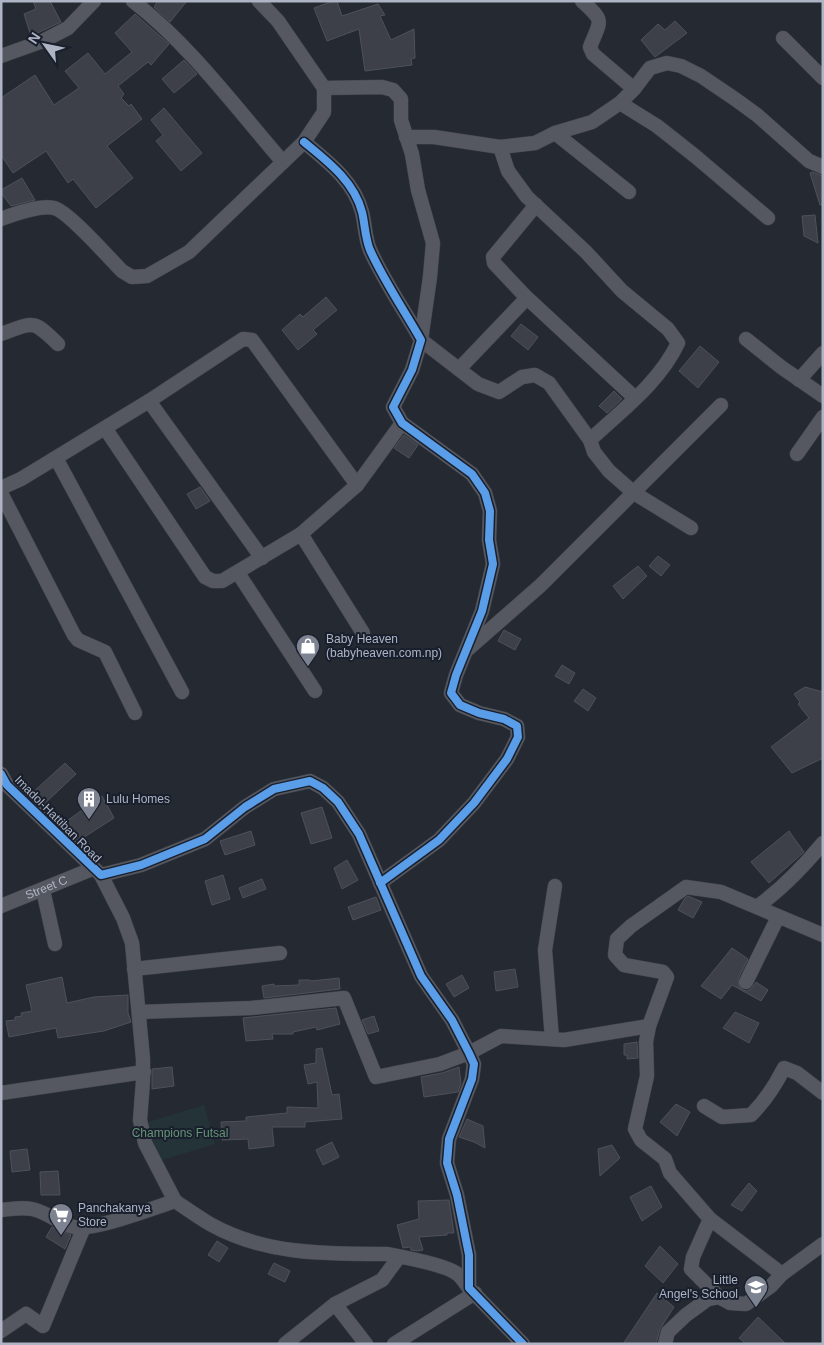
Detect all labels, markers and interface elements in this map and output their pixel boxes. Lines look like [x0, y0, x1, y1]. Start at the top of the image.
north arrow [20, 20, 70, 70]
text: N [25, 29, 44, 47]
place label: Baby Heaven (babyheaven.com.np) [326, 632, 442, 660]
shop icon: Baby Heaven (babyheaven.com.np) [295, 633, 321, 667]
street label: Imadol-Hattiban Road [12, 773, 104, 865]
building icon: Lulu Homes [76, 786, 102, 820]
place label: Lulu Homes [106, 792, 170, 806]
street label: Street C [23, 873, 70, 902]
park label: Champions Futsal [132, 1126, 228, 1140]
place label: Panchakanya Store [78, 1201, 151, 1229]
supermarket icon: Panchakanya Store [48, 1202, 74, 1236]
place label: Little Angel's School [659, 1273, 738, 1301]
school or university icon: Little Angel's School [743, 1274, 769, 1308]

